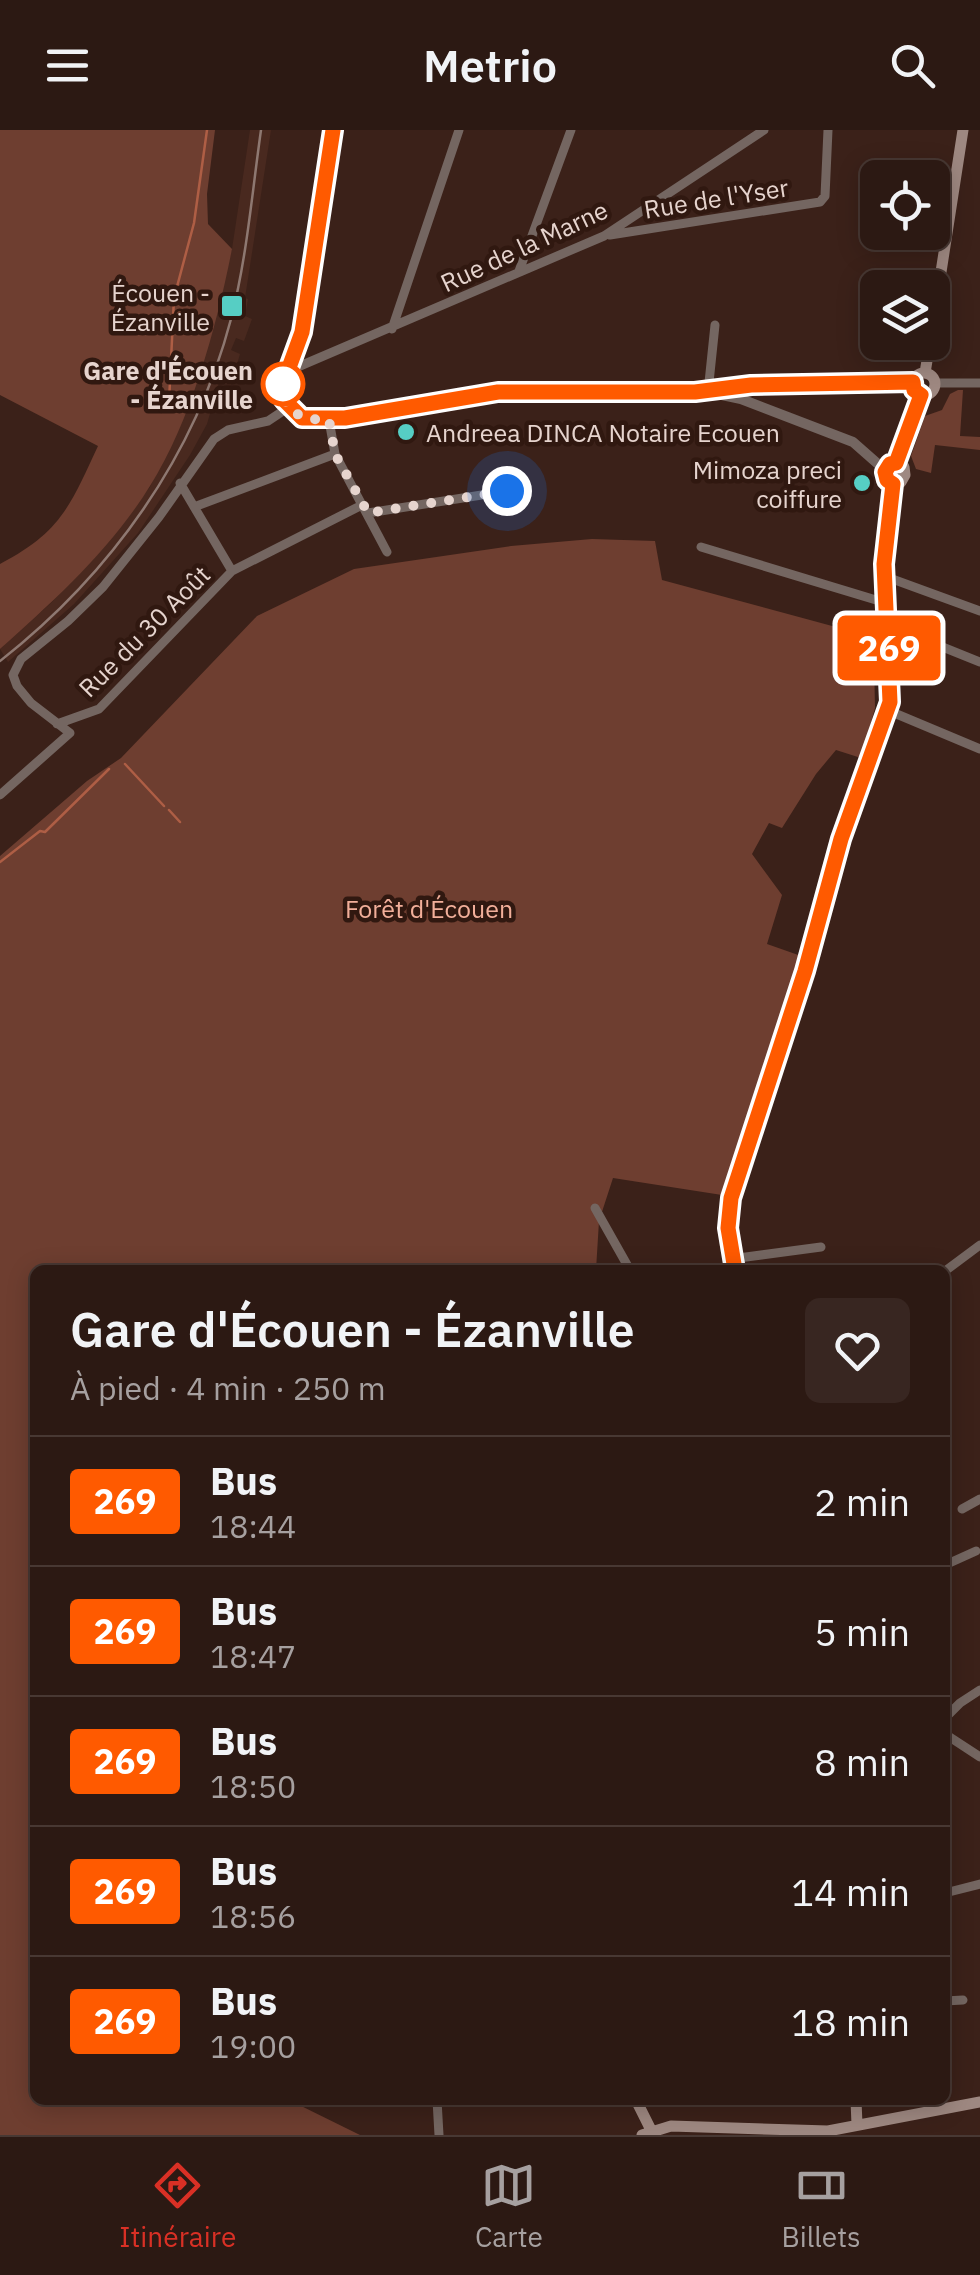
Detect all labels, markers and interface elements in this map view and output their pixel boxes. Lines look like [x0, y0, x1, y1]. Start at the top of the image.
text: Metrio [423, 36, 557, 94]
icon: menu [40, 38, 95, 93]
icon: search [885, 38, 940, 93]
map controls [860, 160, 950, 360]
button: locate [860, 160, 950, 250]
street label: Rue de l'Yser [641, 170, 791, 226]
street label: Rue de la Marne [435, 193, 613, 299]
button: layers [860, 270, 950, 360]
place label: Écouen - Ézanville [111, 276, 210, 338]
marker: Écouen - Ézanville [219, 293, 245, 319]
place label: Gare d'Écouen - Ézanville [83, 354, 253, 416]
marker: Gare d'Écouen - Ézanville [262, 363, 304, 405]
place label: Andreea DINCA Notaire Ecouen [426, 416, 780, 449]
marker: Andreea DINCA Notaire Ecouen [395, 421, 417, 443]
place label: Mimoza preci coiffure [693, 453, 842, 515]
your location [482, 466, 532, 516]
marker: Mimoza preci coiffure [851, 472, 873, 494]
street label: Rue du 30 Août [71, 558, 217, 704]
line badge: 269 [832, 616, 946, 680]
text: 269 [857, 625, 921, 671]
park label: Forêt d'Écouen [345, 892, 513, 925]
text: Gare d'Écouen - Ézanville [70, 1298, 635, 1360]
button: heart [805, 1298, 910, 1403]
text: À pied · 4 min · 250 m [70, 1367, 386, 1409]
text: Bus [210, 1456, 277, 1505]
text: 2 min [814, 1477, 910, 1526]
text: 269 [93, 1478, 157, 1524]
text: 18:44 [210, 1505, 296, 1547]
text: Bus [210, 1586, 277, 1635]
text: 5 min [814, 1607, 910, 1656]
text: 269 [93, 1608, 157, 1654]
text: 18:47 [210, 1635, 296, 1677]
text: Bus [210, 1716, 277, 1765]
text: 8 min [814, 1737, 910, 1786]
text: 269 [93, 1738, 157, 1784]
text: 18:50 [210, 1765, 296, 1807]
text: Bus [210, 1846, 277, 1895]
text: 14 min [791, 1867, 910, 1916]
text: 269 [93, 1868, 157, 1914]
text: 18:56 [210, 1895, 296, 1937]
text: Bus [210, 1976, 277, 2025]
text: 18 min [791, 1997, 910, 2046]
text: 269 [93, 1998, 157, 2044]
text: 19:00 [210, 2025, 296, 2067]
tab: Itinéraire [119, 2158, 236, 2255]
tab: Carte [475, 2158, 543, 2255]
tab: Billets [781, 2158, 861, 2255]

